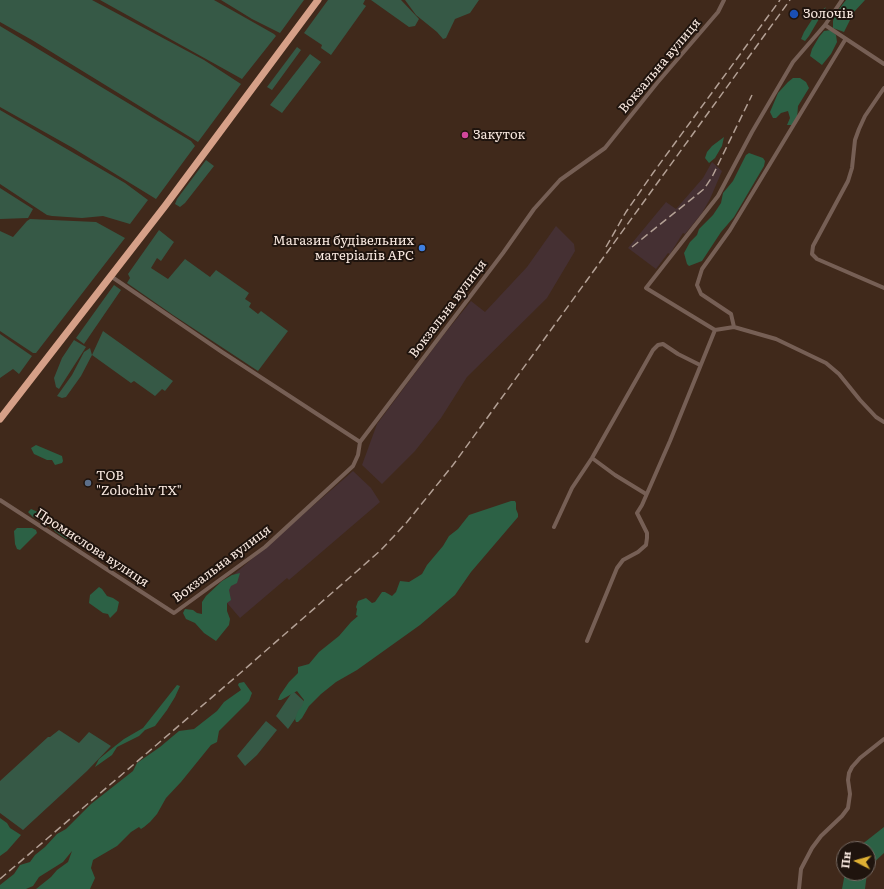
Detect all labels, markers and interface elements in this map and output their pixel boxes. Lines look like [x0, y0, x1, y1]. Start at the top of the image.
place label: Золочів [803, 6, 854, 22]
marker: Золочів [788, 8, 800, 20]
street label: Вокзальна вулиця [616, 15, 704, 117]
place label: Закуток [473, 127, 525, 143]
marker: Закуток [460, 130, 470, 140]
place label: Магазин будівельних матеріалів APC [273, 233, 414, 264]
marker: Магазин будівельних матеріалів APC [417, 243, 427, 253]
street label: Вокзальна вулиця [406, 257, 490, 361]
place label: ТОВ "Zolochiv TX" [96, 468, 182, 499]
marker: ТОВ "Zolochiv TX" [83, 478, 93, 488]
street label: Промислова вулиця [32, 505, 152, 591]
street label: Вокзальна вулиця [170, 522, 274, 606]
north arrow [836, 841, 876, 881]
text: Пн [836, 851, 854, 869]

